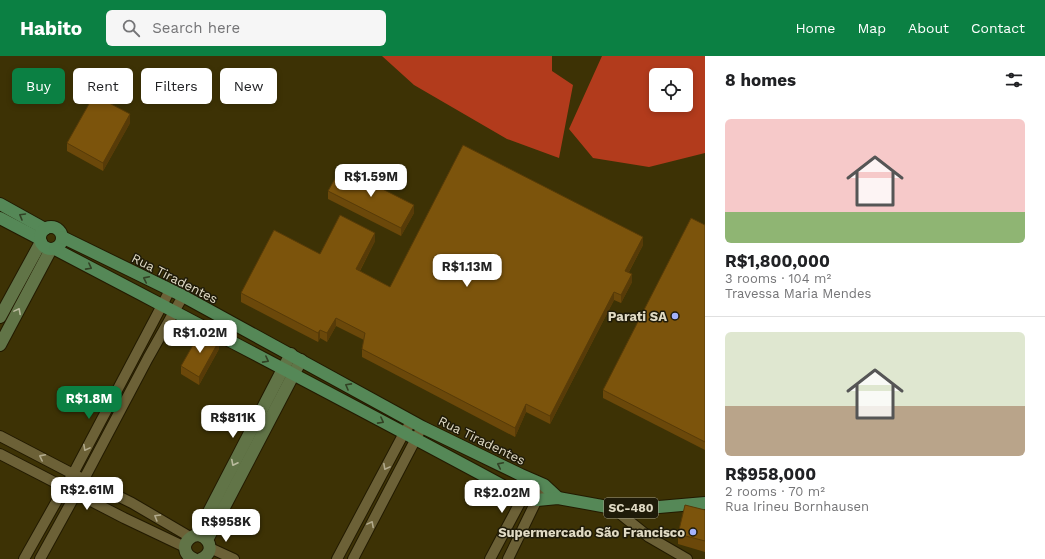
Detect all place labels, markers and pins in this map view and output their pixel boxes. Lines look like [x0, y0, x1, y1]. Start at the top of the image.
pin: R$1.59M [334, 164, 408, 198]
pin: R$1.13M [430, 254, 504, 288]
place label: Parati SA [608, 309, 667, 324]
marker: Parati SA [670, 311, 680, 321]
pin: R$1.02M [163, 320, 237, 354]
pin: R$1.8M [56, 386, 122, 420]
pin: R$811K [200, 405, 266, 439]
pin: R$2.61M [50, 477, 124, 511]
pin: R$2.02M [465, 480, 539, 514]
pin: R$958K [193, 509, 259, 543]
place label: Supermercado São Francisco [498, 525, 685, 540]
marker: Supermercado São Francisco [688, 527, 698, 537]

